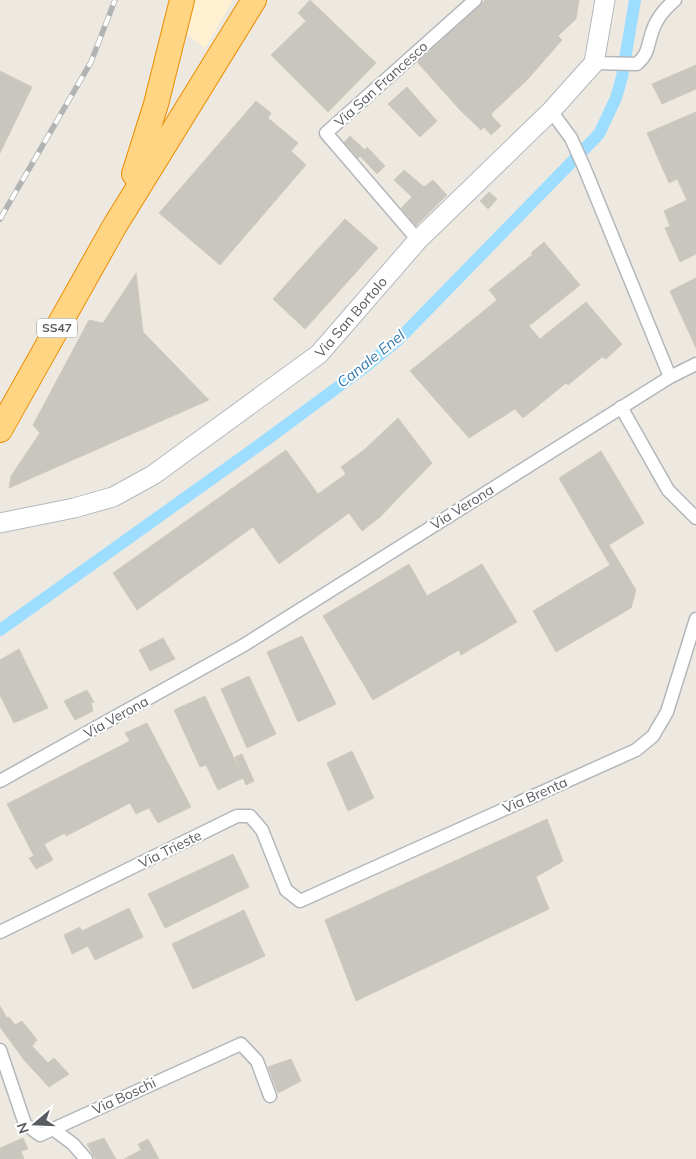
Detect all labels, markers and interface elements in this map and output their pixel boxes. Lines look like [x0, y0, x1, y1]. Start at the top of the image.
street label: Via San Francesco [331, 37, 431, 131]
street label: Via San Bortolo [311, 273, 391, 361]
road number: SS47 [37, 318, 77, 338]
water label: Canale Enel [333, 325, 409, 392]
street label: Via Verona [427, 480, 497, 534]
street label: Via Verona [80, 692, 152, 742]
street label: Via Brenta [500, 773, 570, 817]
street label: Via Trieste [136, 826, 204, 872]
street label: Via Boschi [89, 1073, 159, 1119]
north arrow [10, 1099, 60, 1149]
text: N [12, 1120, 33, 1136]

